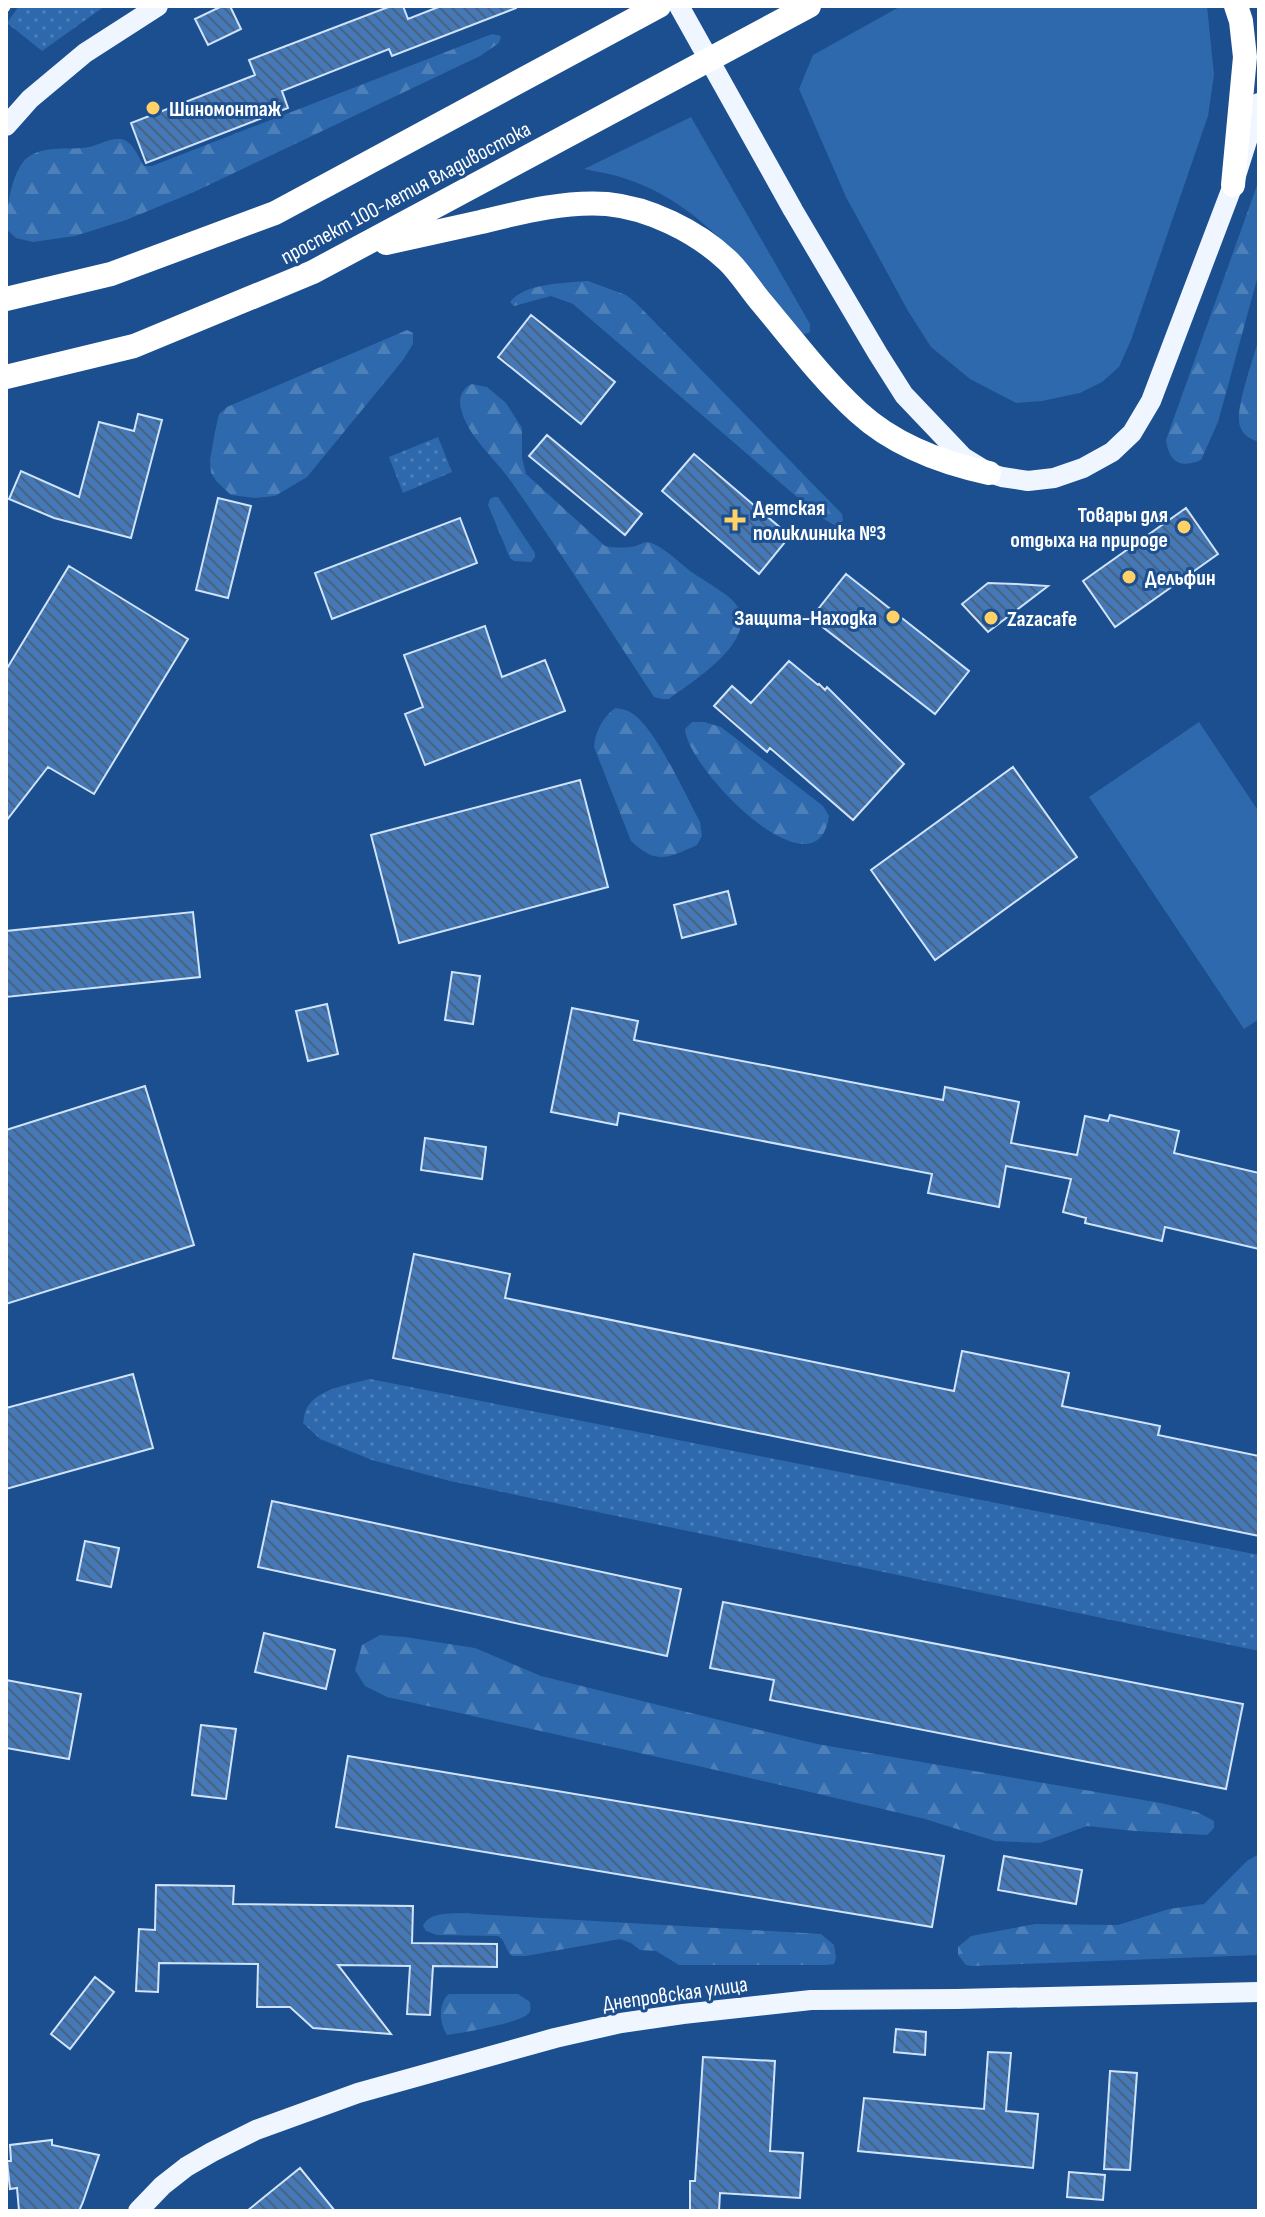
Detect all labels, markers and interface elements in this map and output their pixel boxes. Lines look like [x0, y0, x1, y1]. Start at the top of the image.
place label: Шиномонтаж [169, 96, 282, 123]
marker: Шиномонтаж [144, 99, 162, 117]
street label: проспект 100-летия Владивостока [276, 116, 535, 271]
place label: Детская поликлиника №3 [753, 495, 886, 547]
place label: Товары для отдыха на природе [1010, 502, 1168, 554]
marker: Детская поликлиника №3 [724, 509, 746, 531]
marker: Товары для отдыха на природе [1175, 518, 1193, 536]
place label: Дельфин [1145, 565, 1216, 592]
marker: Дельфин [1120, 568, 1138, 586]
place label: Защита-Находка [734, 605, 877, 632]
place label: Zazacafe [1007, 606, 1077, 633]
marker: Защита-Находка [884, 608, 902, 626]
marker: Zazacafe [982, 609, 1000, 627]
street label: Днепровская улица [601, 1971, 749, 2018]

